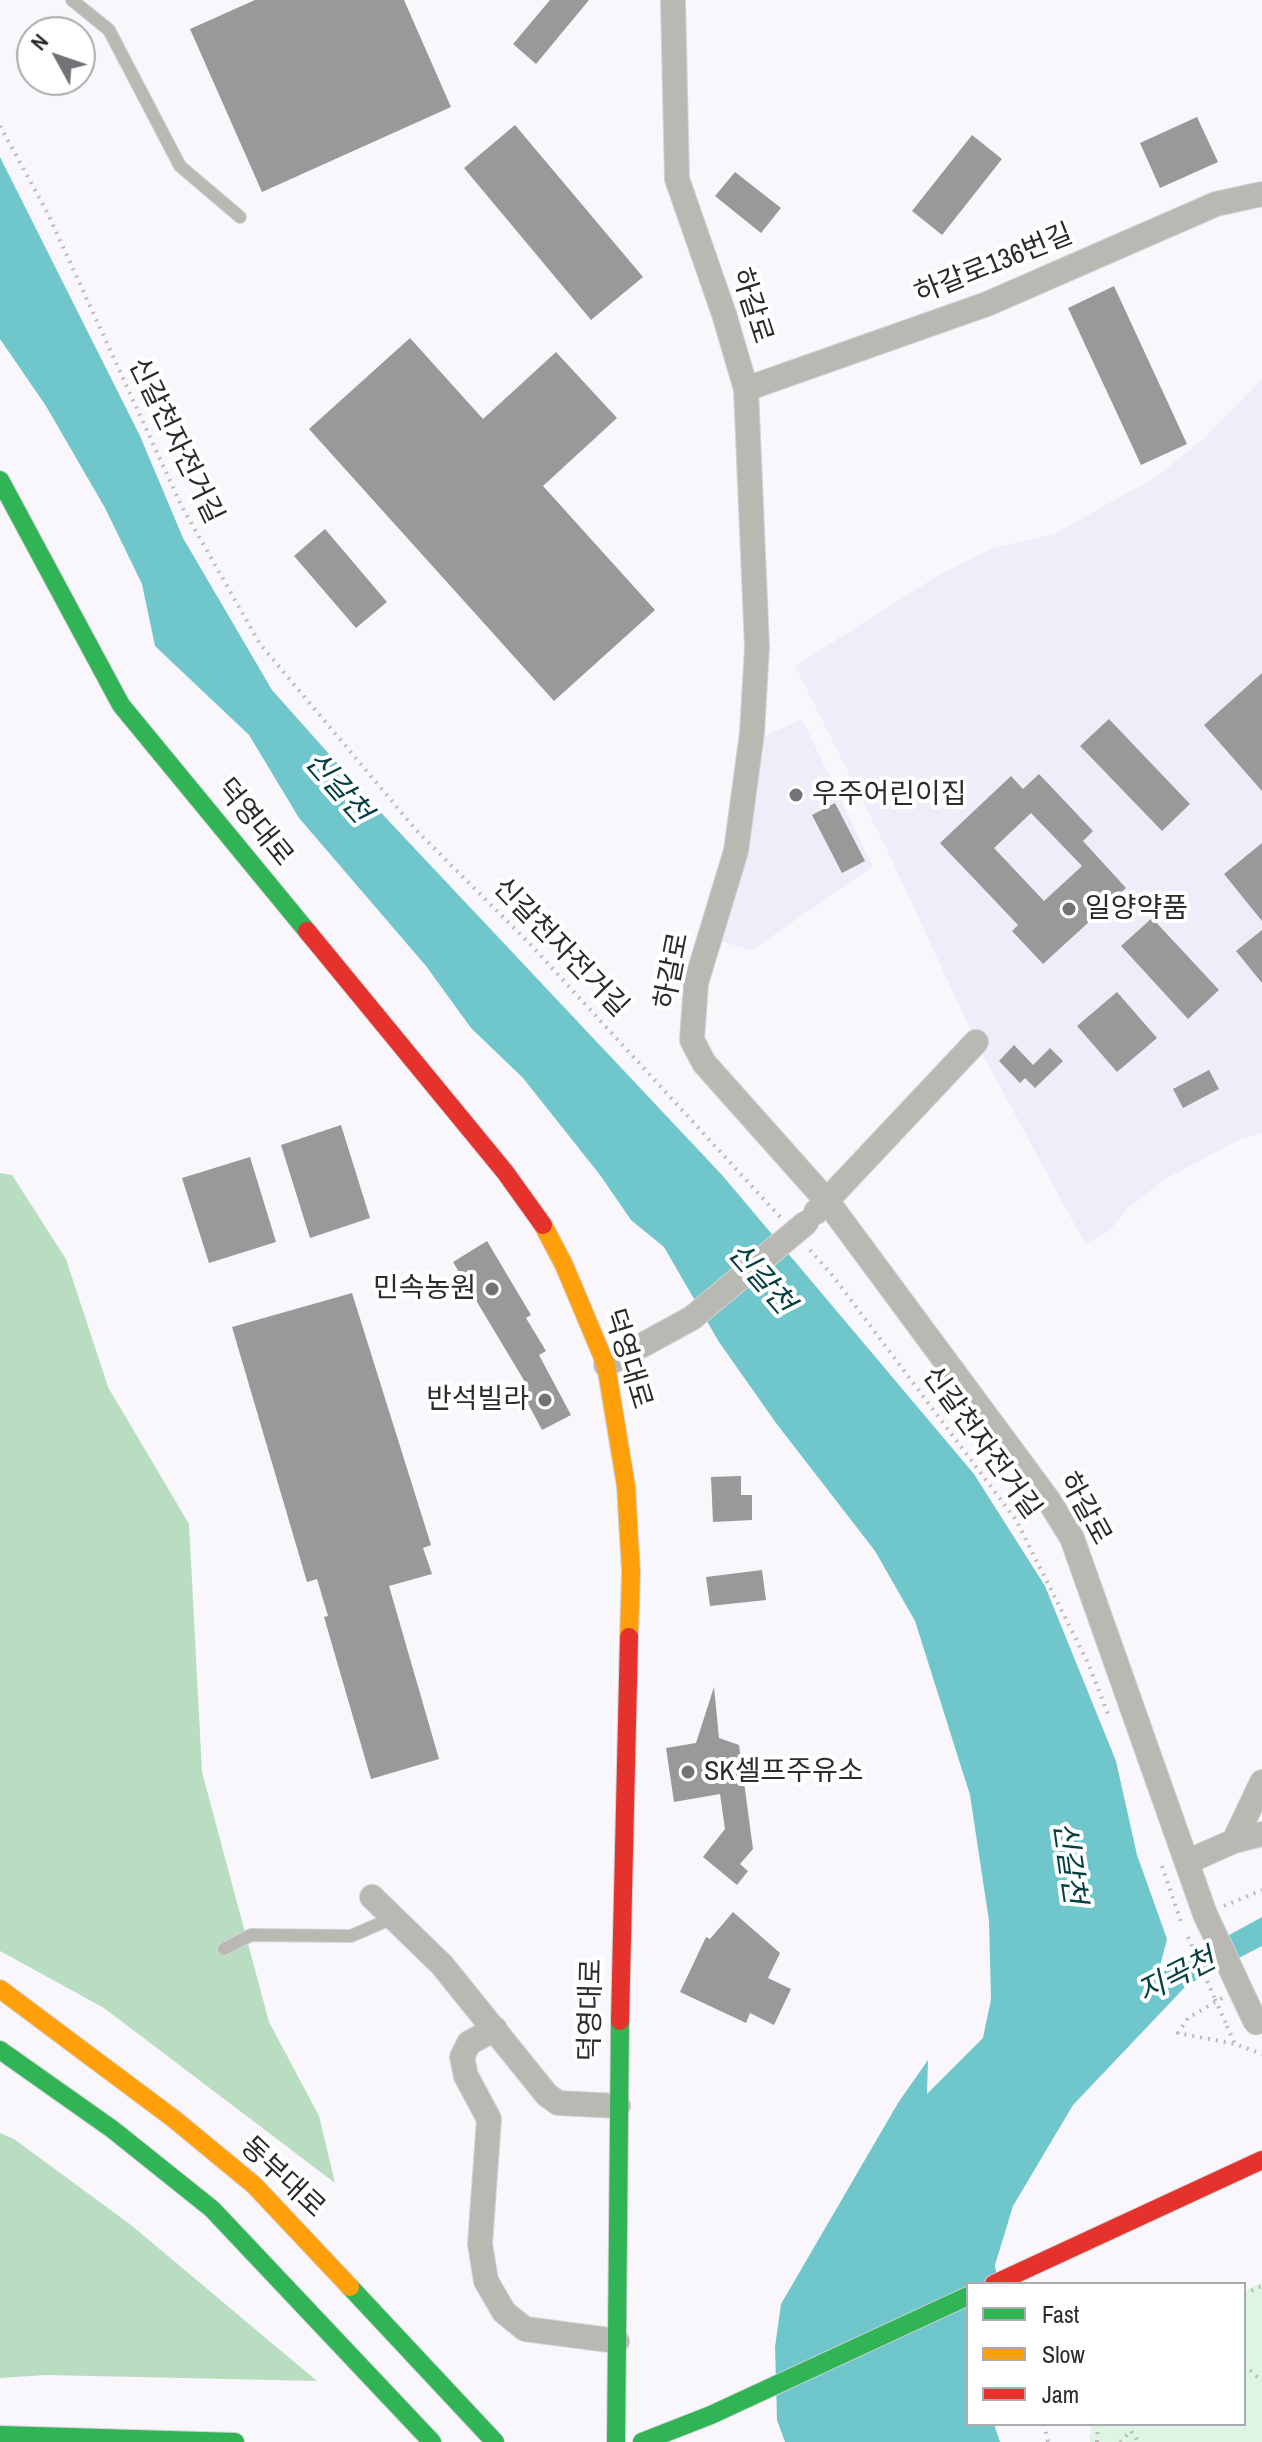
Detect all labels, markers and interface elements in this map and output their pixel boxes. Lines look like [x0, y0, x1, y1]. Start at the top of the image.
north arrow [16, 16, 96, 96]
text: N [23, 27, 55, 56]
street label: 하갈로136번길 [910, 218, 1078, 312]
street label: 하갈로 [723, 264, 779, 348]
street label: 신갈천자전거길 [120, 353, 230, 529]
water label: 신갈천 [296, 745, 378, 831]
street label: 덕영대로 [209, 772, 299, 874]
place label: 우주어린이집 [812, 778, 967, 812]
marker: 우주어린이집 [787, 786, 805, 804]
street label: 신갈천자전거길 [485, 871, 635, 1025]
place label: 일양약품 [1085, 892, 1188, 926]
marker: 일양약품 [1060, 900, 1078, 918]
street label: 하갈로 [649, 930, 697, 1012]
water label: 신갈천 [719, 1236, 801, 1322]
place label: 민속농원 [373, 1272, 476, 1306]
marker: 민속농원 [483, 1280, 501, 1298]
street label: 덕영대로 [596, 1305, 658, 1413]
street label: 신갈천자전거길 [914, 1360, 1048, 1526]
place label: 반석빌라 [426, 1383, 529, 1417]
marker: 반석빌라 [536, 1391, 554, 1409]
street label: 하갈로 [1051, 1467, 1117, 1551]
place label: SK셀프주유소 [704, 1755, 863, 1789]
marker: SK셀프주유소 [679, 1763, 697, 1781]
water label: 신갈천 [1044, 1819, 1092, 1907]
water label: 지곡천 [1132, 1942, 1222, 2012]
street label: 덕영대로 [574, 1958, 610, 2062]
street label: 동부대로 [233, 2131, 331, 2225]
legend [966, 2282, 1246, 2426]
text: Fast [1042, 2298, 1079, 2330]
text: Slow [1042, 2338, 1085, 2370]
text: Jam [1042, 2378, 1079, 2410]

